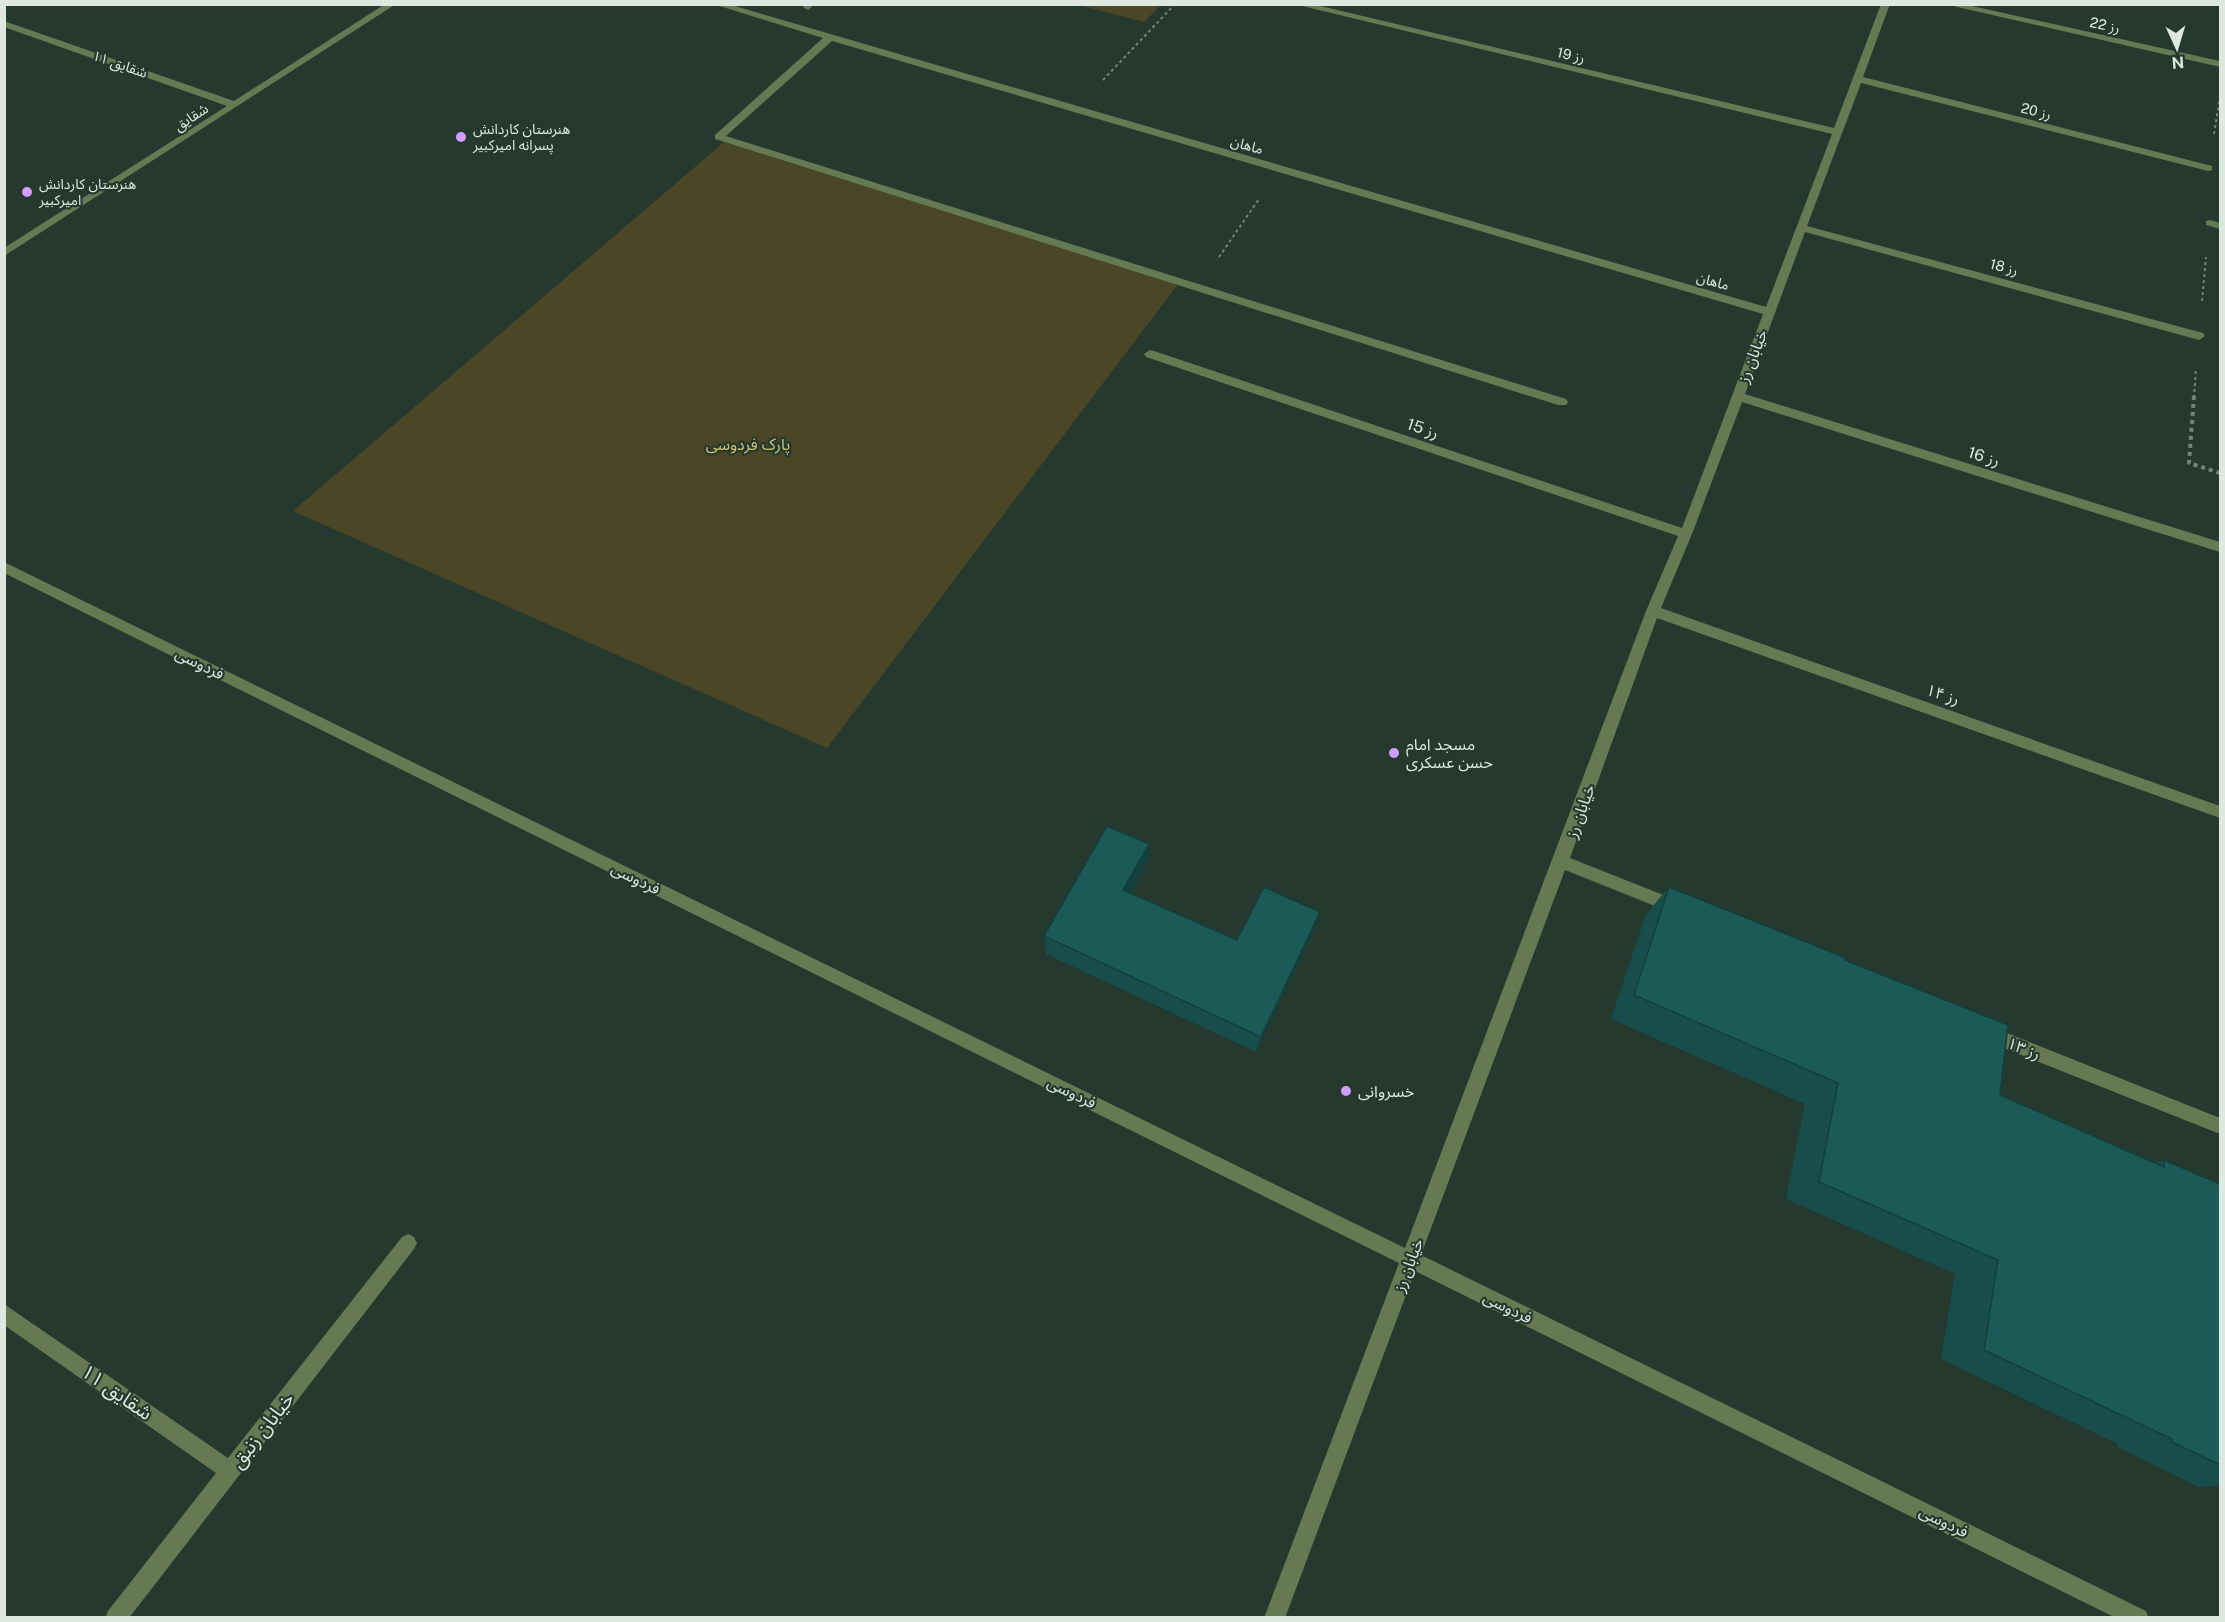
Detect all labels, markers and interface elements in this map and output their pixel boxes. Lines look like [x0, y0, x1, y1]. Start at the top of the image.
street label: رز 22 [2088, 14, 2122, 37]
north arrow [2147, 18, 2207, 78]
street label: رز 19 [1555, 44, 1587, 67]
street label: شقایق ۱۱ [90, 47, 150, 83]
text: N [2171, 53, 2185, 72]
street label: شقایق [171, 100, 212, 136]
street label: رز 20 [2019, 100, 2053, 123]
place label: هنرستان کاردانش پسرانه امیرکبیر [472, 121, 570, 155]
marker: هنرستان کاردانش پسرانه امیرکبیر [454, 130, 468, 144]
street label: ماهان [1229, 133, 1265, 158]
place label: هنرستان کاردانش امیرکبیر [38, 176, 136, 209]
marker: هنرستان کاردانش امیرکبیر [20, 185, 34, 199]
street label: رز 18 [1988, 256, 2020, 279]
street label: ماهان [1695, 269, 1731, 294]
street label: خیابان رز [1733, 327, 1771, 386]
street label: رز 15 [1404, 414, 1441, 443]
park label: پارک فردوسی [706, 435, 790, 455]
street label: رز 16 [1966, 443, 2002, 470]
street label: فردوسی [172, 643, 227, 683]
street label: رز ۱۴ [1924, 680, 1962, 709]
place label: مسجد امام حسن عسکری [1406, 735, 1493, 772]
marker: مسجد امام حسن عسکری [1387, 746, 1401, 760]
street label: خیابان رز [1562, 782, 1599, 841]
street label: فردوسی [608, 858, 663, 898]
street label: رز ۱۳ [2005, 1033, 2043, 1064]
street label: فردوسی [1044, 1072, 1099, 1112]
place label: خسروانی [1358, 1082, 1414, 1101]
marker: خسروانی [1339, 1084, 1353, 1098]
street label: خیابان رز [1389, 1236, 1427, 1295]
street label: فردوسی [1480, 1287, 1535, 1327]
street label: شقایق ۱۱ [76, 1359, 157, 1426]
street label: خیابان زنبق [225, 1387, 300, 1473]
street label: فردوسی [1916, 1501, 1971, 1541]

